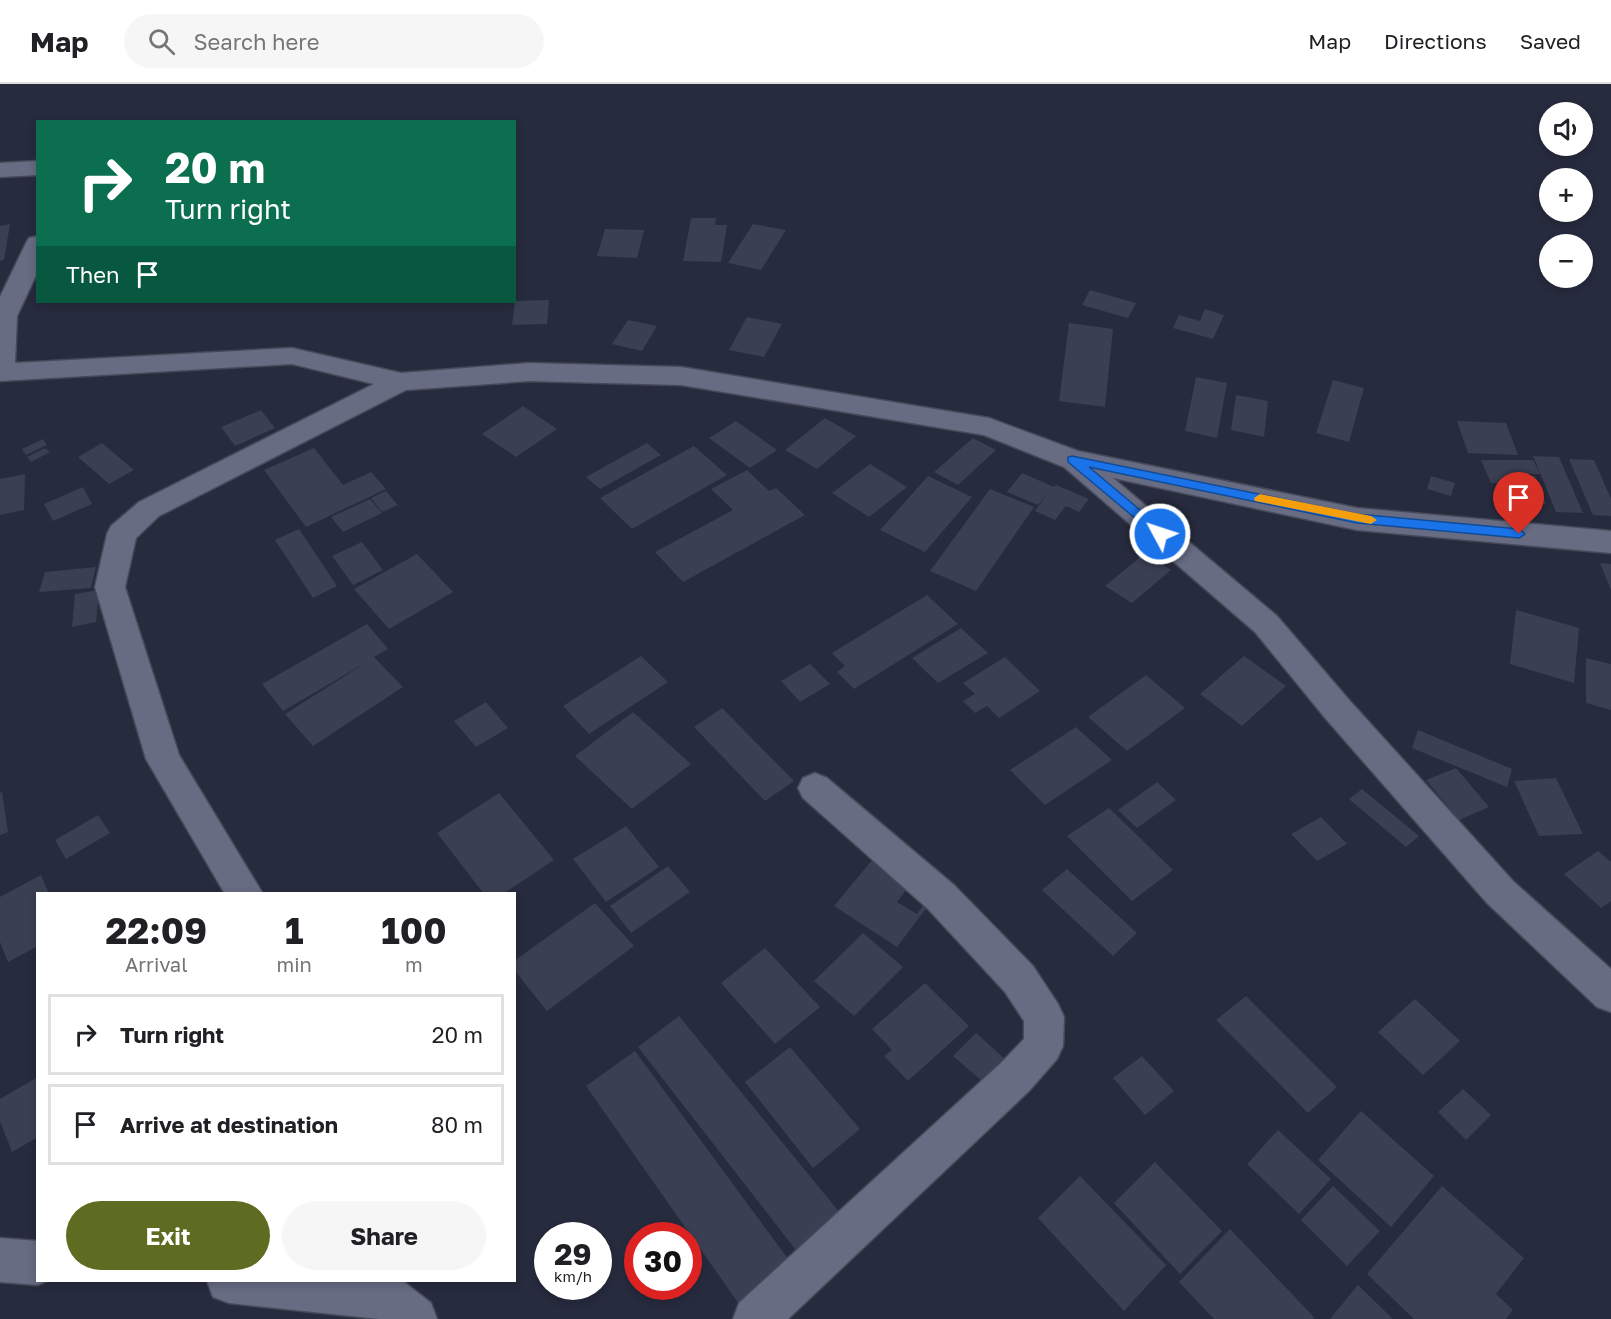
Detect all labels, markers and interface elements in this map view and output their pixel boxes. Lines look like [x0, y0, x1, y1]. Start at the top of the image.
search box [124, 14, 544, 68]
text: Map [30, 25, 88, 58]
icon: search [145, 25, 178, 58]
text: Search here [193, 28, 319, 55]
text: Map [1308, 28, 1351, 54]
text: Directions [1384, 28, 1487, 54]
text: Saved [1520, 28, 1581, 54]
map controls [1539, 102, 1593, 288]
button: sound [1539, 102, 1593, 156]
text: 20 m [165, 142, 265, 192]
icon: right [66, 144, 144, 222]
button: + [1539, 168, 1593, 222]
text: Turn right [165, 193, 291, 225]
button: − [1539, 234, 1593, 288]
icon: arrive [131, 258, 164, 291]
text: Then [66, 261, 119, 288]
pin [1493, 472, 1544, 534]
icon: arrive [1502, 481, 1535, 514]
position arrow [1128, 502, 1192, 566]
text: 22:09 [105, 909, 207, 952]
text: 1 [285, 909, 303, 952]
text: 100 [381, 909, 447, 952]
text: Arrival [125, 952, 188, 976]
text: min [276, 952, 312, 976]
text: m [405, 952, 423, 976]
icon: right [69, 1018, 102, 1051]
text: Turn right [120, 1021, 224, 1048]
text: 20 m [432, 1021, 483, 1048]
icon: arrive [69, 1108, 102, 1141]
text: Arrive at destination [120, 1111, 338, 1138]
text: 80 m [431, 1111, 483, 1138]
button: Exit [66, 1201, 270, 1270]
button: Share [282, 1201, 486, 1270]
speed limit sign: 30 [624, 1222, 702, 1300]
text: 29 [554, 1236, 592, 1272]
text: km/h [554, 1267, 592, 1285]

